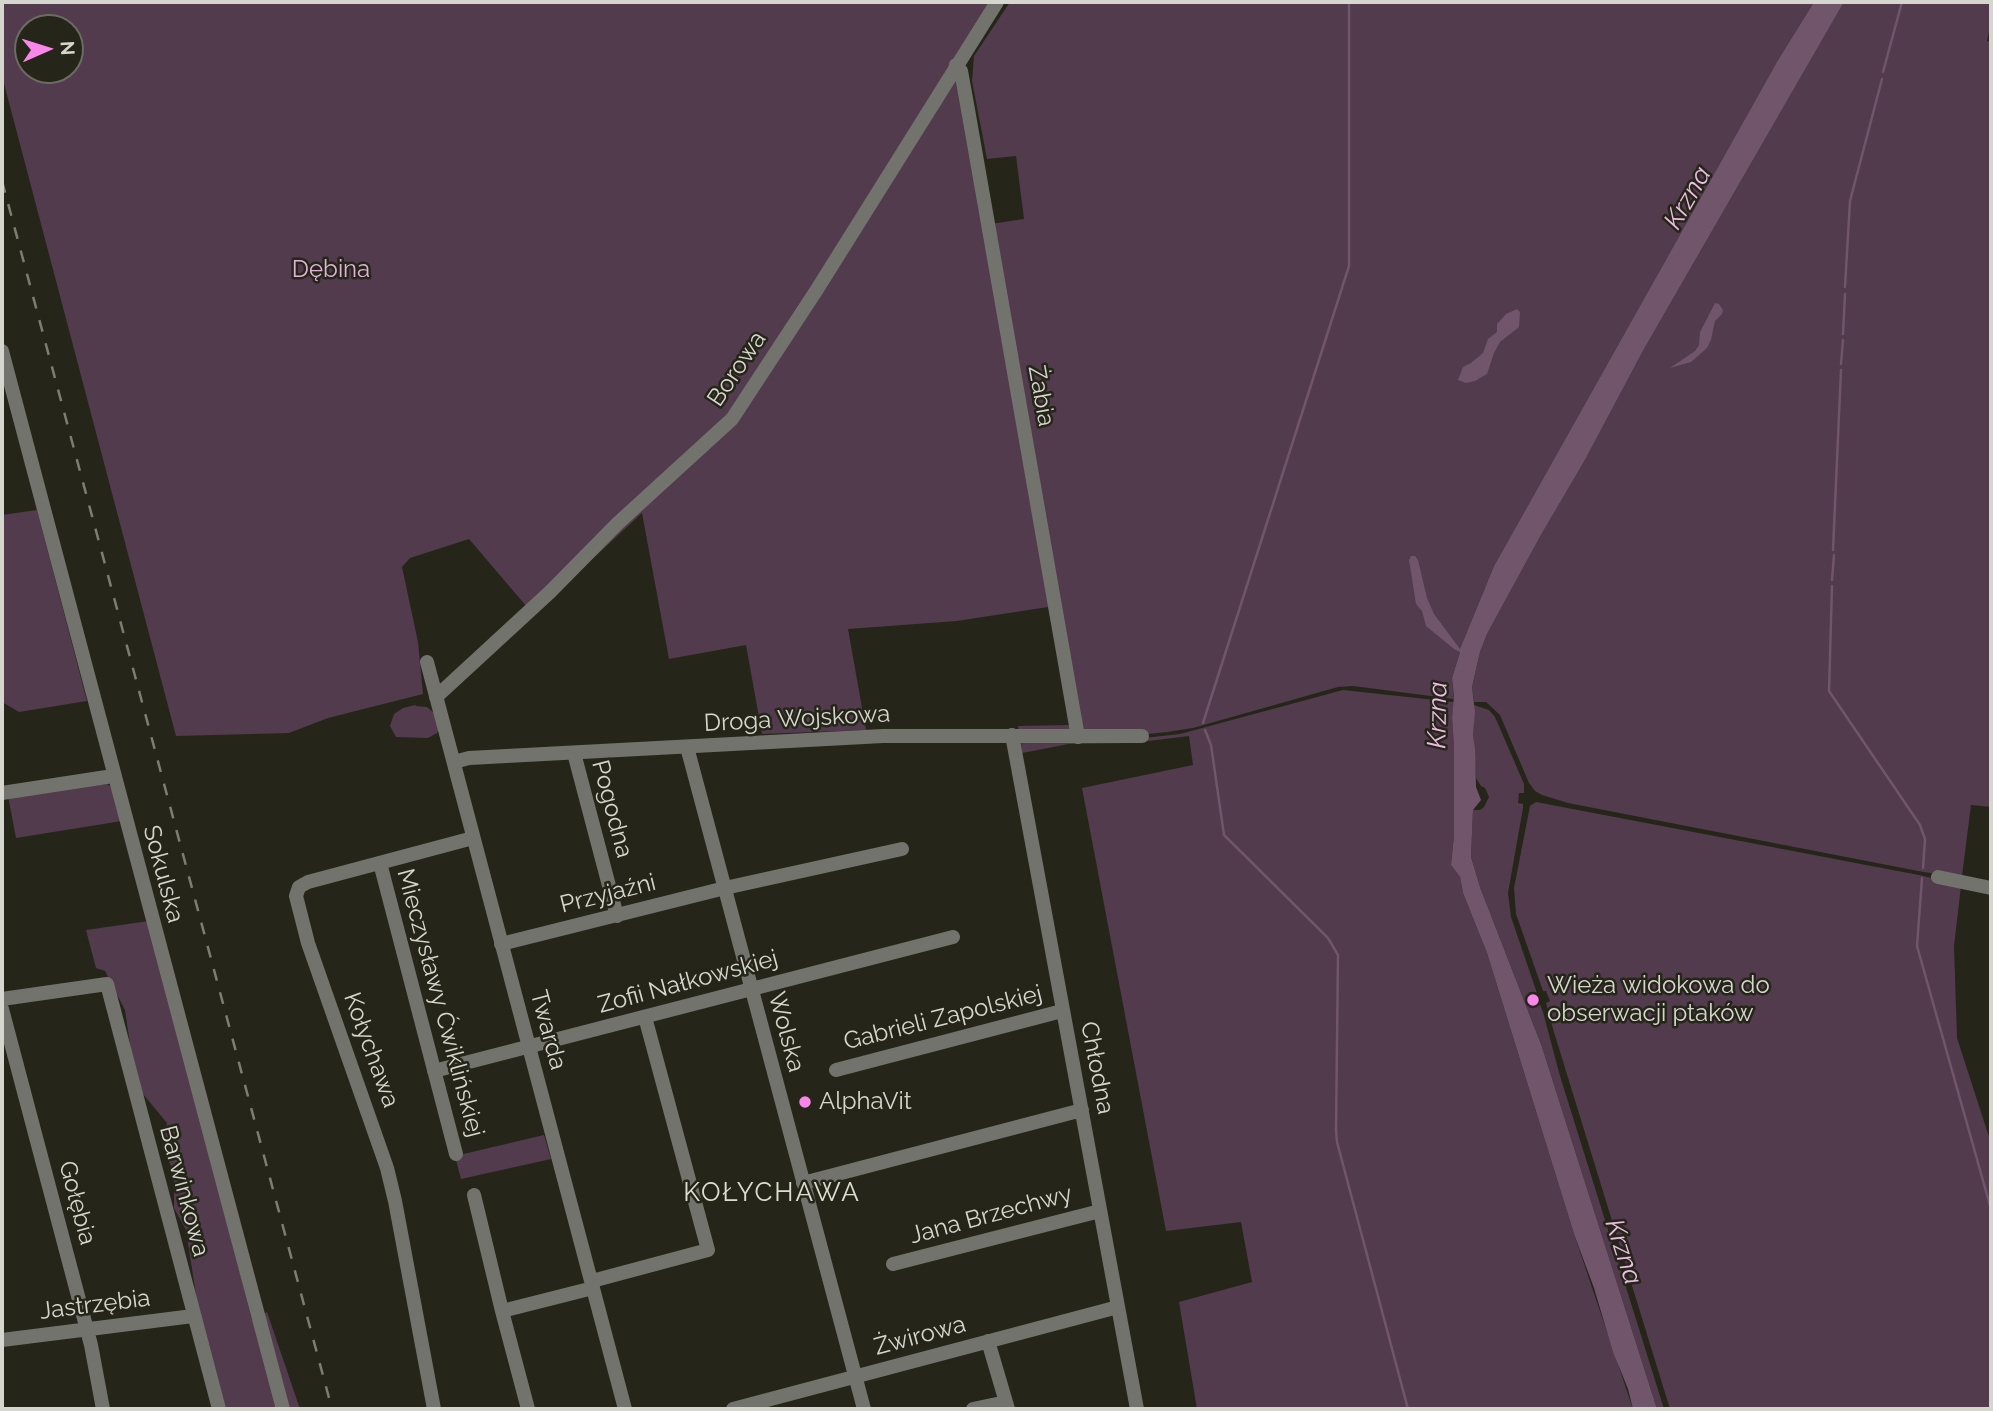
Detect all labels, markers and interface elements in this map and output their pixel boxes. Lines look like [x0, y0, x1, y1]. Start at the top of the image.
north arrow [14, 14, 84, 84]
text: N [57, 40, 79, 56]
water label: Krzna [1658, 161, 1718, 235]
park label: Dębina [292, 256, 370, 284]
street label: Borowa [701, 326, 773, 412]
street label: Żabia [1021, 363, 1061, 429]
water label: Krzna [1422, 681, 1454, 749]
street label: Droga Wojskowa [703, 700, 891, 738]
street label: Pogodna [585, 757, 639, 861]
street label: Sokulska [136, 822, 190, 926]
street label: Mieczysławy Ćwiklińskiej [390, 866, 490, 1140]
street label: Przyjaźni [557, 868, 659, 920]
street label: Zofii Nałkowskiej [595, 944, 781, 1020]
place label: Wieża widokowa do obserwacji ptaków [1547, 972, 1770, 1028]
street label: Gabrieli Zapolskiej [841, 979, 1045, 1057]
street label: Twarda [524, 987, 572, 1073]
street label: Kołychawa [337, 989, 405, 1111]
street label: Wolska [762, 989, 810, 1075]
marker: Wieża widokowa do obserwacji ptaków [1525, 992, 1541, 1008]
street label: Chłodna [1074, 1019, 1120, 1117]
place label: AlphaVit [819, 1088, 912, 1116]
marker: AlphaVit [797, 1094, 813, 1110]
street label: Barwinkowa [153, 1122, 215, 1260]
street label: Gołębia [52, 1158, 102, 1248]
district label: KOŁYCHAWA [684, 1177, 860, 1209]
street label: Jana Brzechwy [907, 1179, 1075, 1251]
water label: Krzna [1598, 1215, 1648, 1289]
street label: Jastrzębia [38, 1284, 152, 1326]
street label: Żwirowa [871, 1310, 969, 1362]

